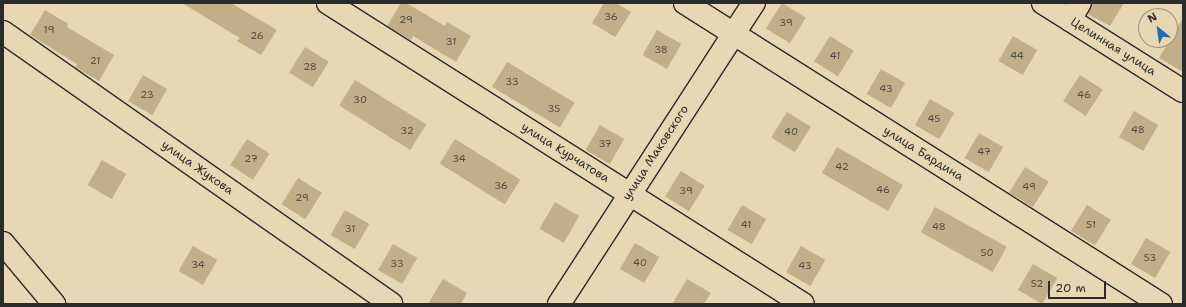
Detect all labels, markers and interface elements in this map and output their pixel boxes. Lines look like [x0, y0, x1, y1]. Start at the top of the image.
north arrow [1138, 8, 1178, 48]
text: N [1145, 9, 1160, 27]
house number: 36 [604, 11, 618, 23]
house number: 29 [399, 14, 413, 26]
street label: Целинная улица [1068, 15, 1158, 79]
house number: 39 [779, 17, 793, 29]
house number: 19 [44, 24, 54, 36]
house number: 26 [250, 30, 264, 42]
house number: 31 [446, 36, 456, 48]
house number: 38 [654, 44, 668, 56]
house number: 41 [830, 50, 840, 62]
house number: 44 [1010, 50, 1024, 62]
house number: 21 [90, 55, 100, 67]
house number: 28 [303, 61, 317, 73]
house number: 33 [505, 76, 519, 88]
house number: 43 [879, 83, 893, 95]
house number: 23 [140, 89, 154, 101]
house number: 46 [1077, 89, 1091, 101]
house number: 30 [353, 94, 367, 106]
house number: 35 [548, 103, 560, 115]
street label: улица Маковского [620, 103, 692, 203]
house number: 45 [928, 113, 940, 125]
street label: улица Курчатова [518, 120, 612, 186]
street label: улица Бардина [880, 124, 966, 184]
house number: 48 [1131, 124, 1145, 136]
house number: 32 [400, 125, 414, 137]
house number: 40 [784, 126, 798, 138]
street label: улица Жукова [158, 138, 236, 198]
house number: 37 [598, 138, 612, 150]
house number: 47 [977, 146, 991, 158]
house number: 27 [244, 153, 258, 165]
house number: 34 [452, 153, 466, 165]
house number: 42 [835, 161, 849, 173]
house number: 36 [494, 180, 508, 192]
house number: 49 [1022, 181, 1036, 193]
house number: 46 [876, 184, 890, 196]
house number: 39 [679, 185, 693, 197]
house number: 29 [295, 192, 309, 204]
house number: 41 [741, 219, 751, 231]
house number: 51 [1086, 219, 1096, 231]
house number: 48 [932, 221, 946, 233]
house number: 31 [345, 223, 355, 235]
house number: 50 [980, 247, 994, 259]
house number: 53 [1144, 252, 1156, 264]
house number: 40 [633, 257, 647, 269]
house number: 33 [390, 258, 404, 270]
house number: 34 [191, 259, 205, 271]
house number: 43 [798, 260, 812, 272]
scale bar [1050, 273, 1108, 299]
house number: 52 [1031, 278, 1043, 290]
text: 20 m [1055, 280, 1086, 296]

